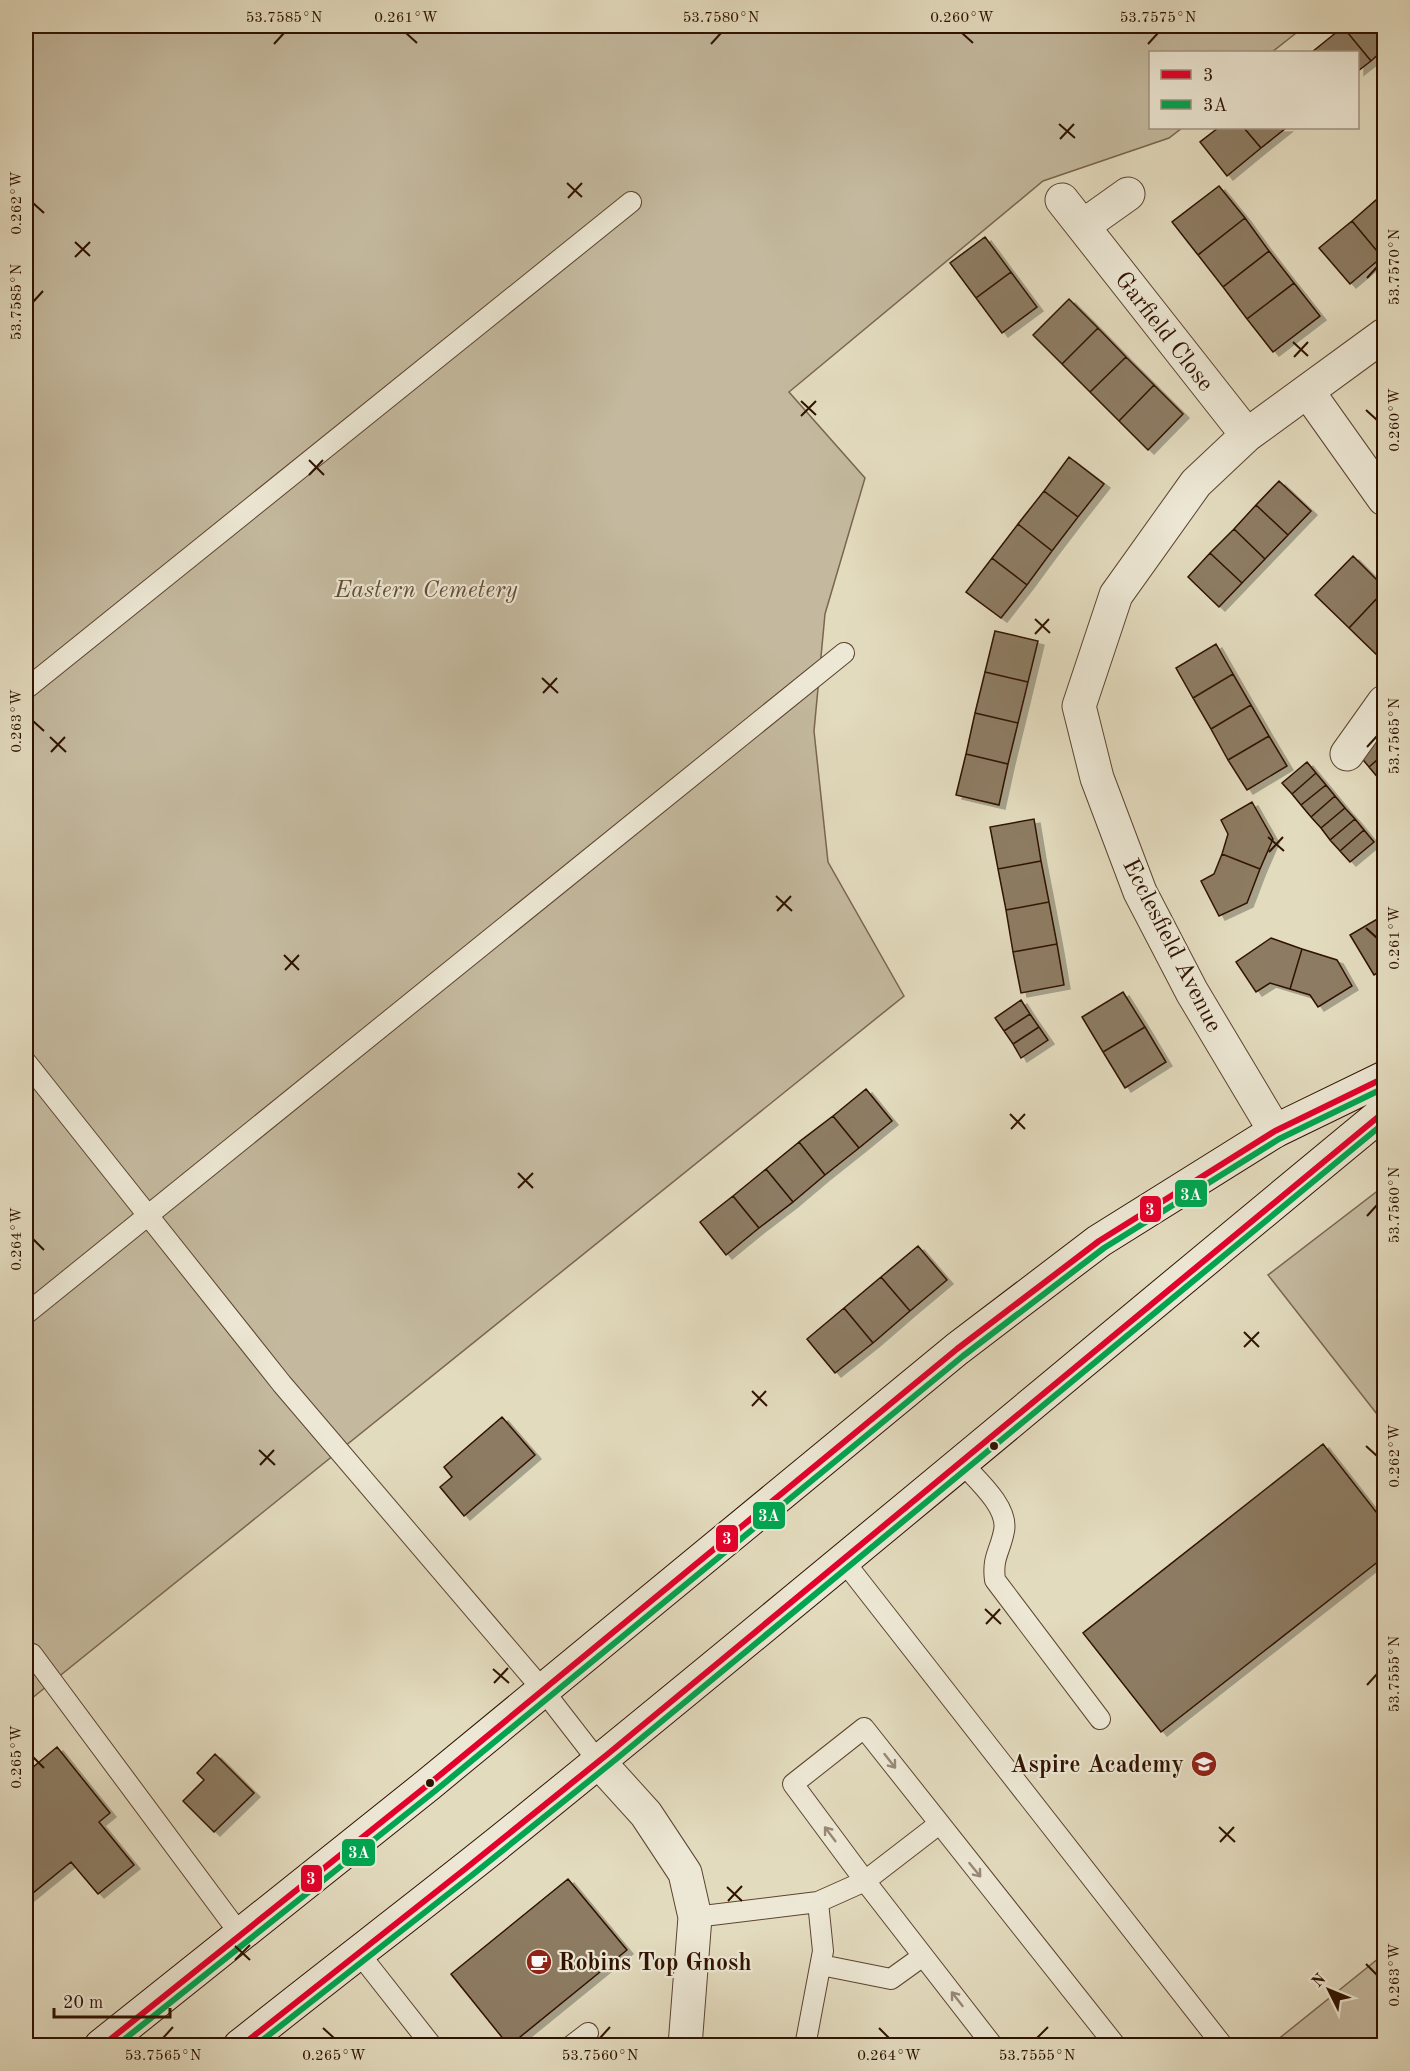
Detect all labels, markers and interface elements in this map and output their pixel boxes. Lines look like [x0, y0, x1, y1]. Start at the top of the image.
text: 53.7585°N [246, 11, 323, 26]
text: 0.261°W [374, 11, 438, 26]
text: 53.7580°N [683, 11, 760, 26]
text: 0.260°W [930, 11, 994, 26]
text: 53.7575°N [1120, 11, 1197, 26]
legend [1149, 51, 1359, 129]
text: 3 [1203, 67, 1213, 85]
text: 3A [1203, 97, 1227, 115]
text: 0.262°W [10, 171, 25, 235]
text: 53.7570°N [1388, 228, 1403, 305]
text: 53.7585°N [10, 263, 25, 340]
street label: Garfield Close [1110, 268, 1217, 397]
text: 0.260°W [1388, 388, 1403, 452]
park label: Eastern Cemetery [333, 579, 518, 603]
text: 0.263°W [10, 689, 25, 753]
text: 53.7565°N [1388, 697, 1403, 774]
street label: Ecclesfield Avenue [1117, 855, 1225, 1037]
text: 0.261°W [1388, 906, 1403, 970]
text: 53.7560°N [1388, 1166, 1403, 1243]
line badge: 3A [1174, 1179, 1208, 1208]
text: 3A [1180, 1188, 1202, 1204]
line badge: 3 [1139, 1195, 1162, 1223]
text: 3 [1145, 1203, 1155, 1219]
text: 0.264°W [10, 1207, 25, 1271]
text: 0.262°W [1388, 1424, 1403, 1488]
unlabelled marker [988, 1440, 1000, 1452]
line badge: 3A [752, 1501, 786, 1530]
text: 3A [758, 1509, 780, 1525]
line badge: 3 [715, 1524, 739, 1553]
text: 3 [722, 1532, 732, 1548]
text: 53.7555°N [1388, 1635, 1403, 1712]
text: 0.265°W [10, 1725, 25, 1789]
school or university icon: Aspire Academy [1189, 1749, 1219, 1779]
one-way arrow [883, 1753, 896, 1769]
place label: Aspire Academy [1010, 1754, 1184, 1778]
unlabelled marker [424, 1777, 436, 1789]
one-way arrow [824, 1826, 836, 1842]
line badge: 3A [341, 1838, 376, 1867]
text: 3A [348, 1846, 370, 1862]
one-way arrow [969, 1861, 982, 1877]
line badge: 3 [300, 1864, 323, 1893]
text: 3 [306, 1872, 316, 1888]
text: 0.263°W [1388, 1943, 1403, 2007]
cafe icon: Robins Top Gnosh [524, 1947, 554, 1977]
place label: Robins Top Gnosh [558, 1952, 752, 1976]
north arrow [1299, 1960, 1359, 2020]
text: N [1309, 1971, 1330, 1991]
scale bar [54, 1981, 170, 2019]
one-way arrow [951, 1992, 964, 2008]
text: 20 m [63, 1994, 103, 2012]
text: 53.7565°N [125, 2049, 202, 2064]
text: 0.265°W [302, 2049, 366, 2064]
text: 53.7560°N [562, 2049, 639, 2064]
text: 0.264°W [857, 2049, 921, 2064]
text: 53.7555°N [999, 2049, 1076, 2064]

